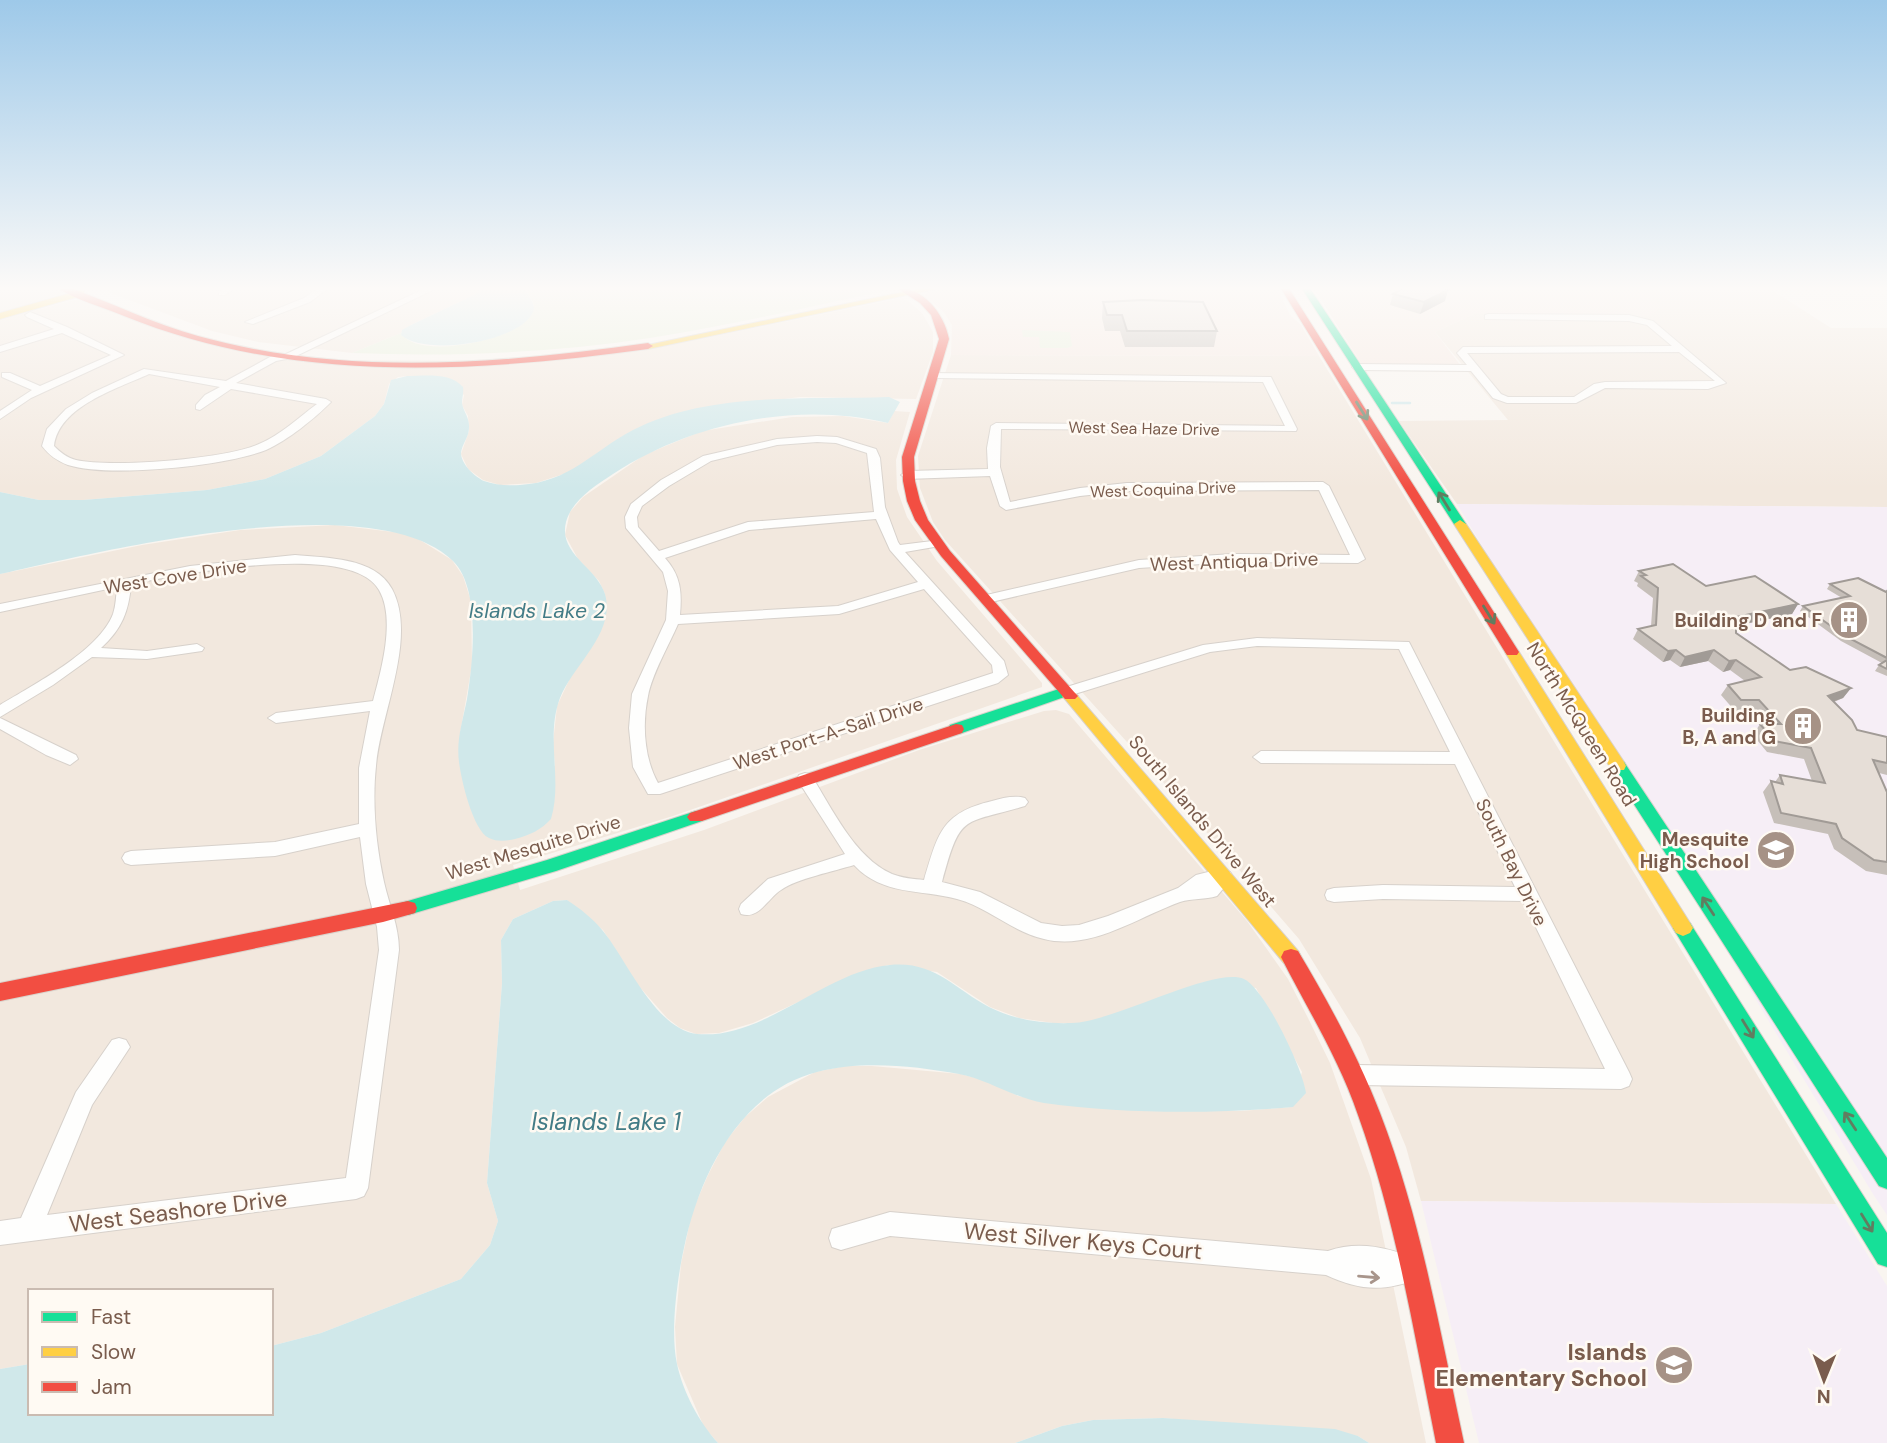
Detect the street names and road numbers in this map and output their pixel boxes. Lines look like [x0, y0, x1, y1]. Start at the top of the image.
street label: West Sea Haze Drive [1068, 417, 1220, 440]
street label: West Coquina Drive [1090, 476, 1236, 503]
street label: West Antiqua Drive [1149, 546, 1319, 577]
street label: West Cove Drive [102, 553, 248, 600]
street label: North McQueen Road [1521, 637, 1642, 811]
street label: West Port-A-Sail Drive [730, 691, 926, 776]
street label: South Islands Drive West [1123, 730, 1282, 913]
street label: South Bay Drive [1470, 794, 1553, 930]
street label: West Mesquite Drive [443, 809, 624, 886]
street label: West Seashore Drive [67, 1183, 289, 1239]
street label: West Silver Keys Court [962, 1216, 1204, 1266]

